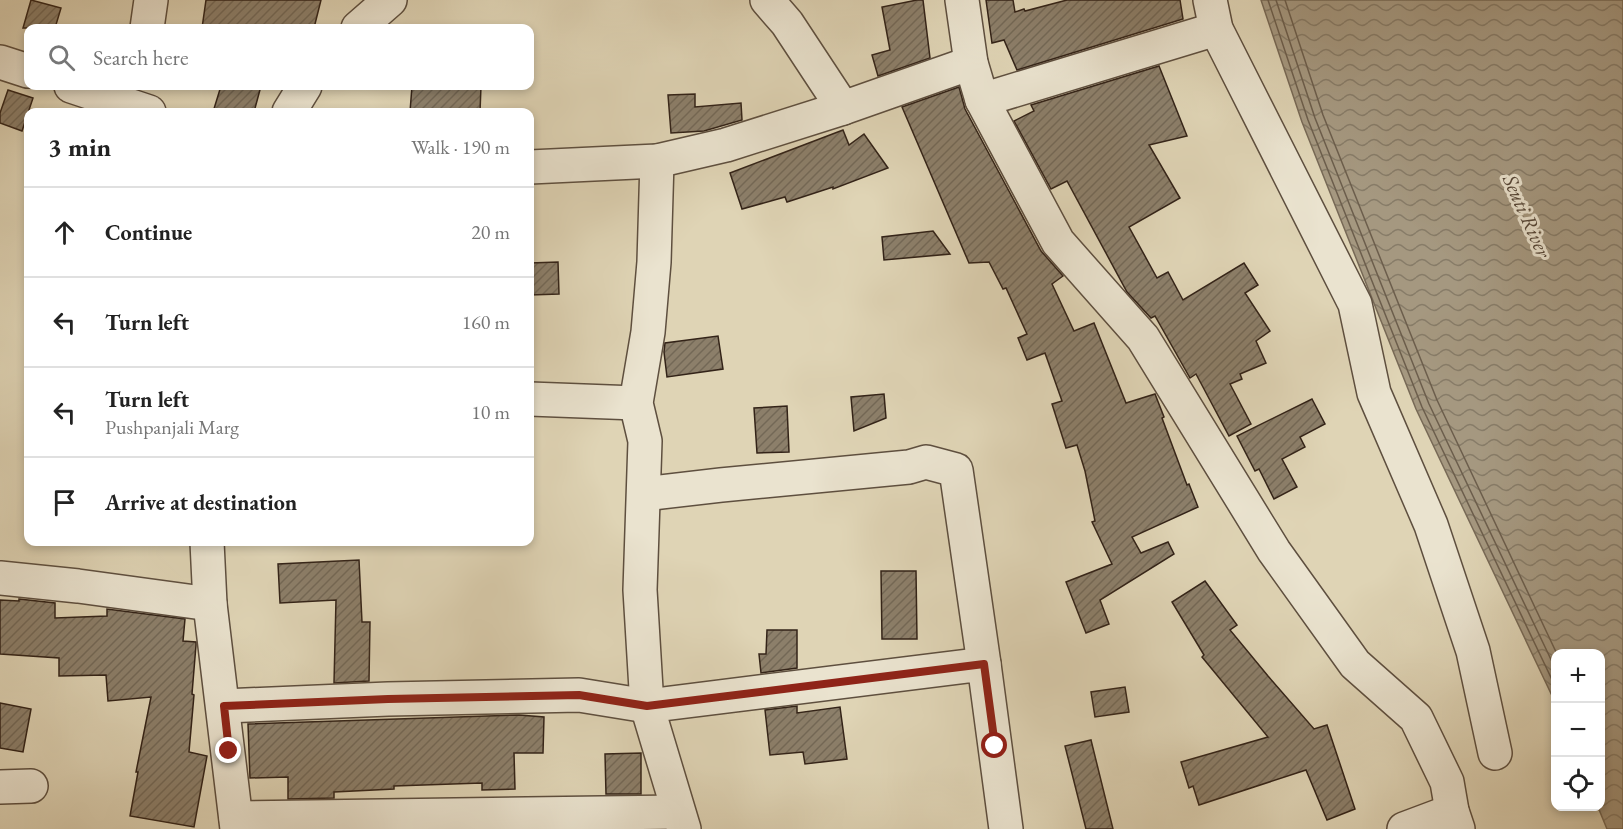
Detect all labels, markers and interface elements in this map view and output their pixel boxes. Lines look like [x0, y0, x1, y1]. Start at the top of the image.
search box [24, 24, 534, 90]
icon: search [45, 41, 78, 74]
text: Search here [93, 43, 188, 72]
text: 3 min [48, 130, 111, 164]
text: Walk · 190 m [411, 134, 510, 160]
water label: Seuti River [1497, 169, 1558, 263]
icon: ahead [48, 216, 81, 249]
text: Continue [105, 218, 192, 247]
text: 20 m [471, 219, 510, 245]
icon: left [48, 306, 81, 339]
text: Turn left [105, 308, 189, 337]
text: 160 m [462, 309, 510, 335]
text: Turn left [105, 385, 189, 414]
icon: left [48, 396, 81, 429]
text: 10 m [471, 399, 510, 425]
text: Pushpanjali Marg [105, 414, 239, 440]
icon: arrive [48, 486, 81, 519]
text: Arrive at destination [105, 488, 297, 517]
map controls [1551, 649, 1605, 811]
button: + [1551, 649, 1605, 703]
button: − [1551, 703, 1605, 757]
route start [981, 732, 1007, 758]
route end [215, 737, 241, 763]
button: locate [1551, 757, 1605, 811]

